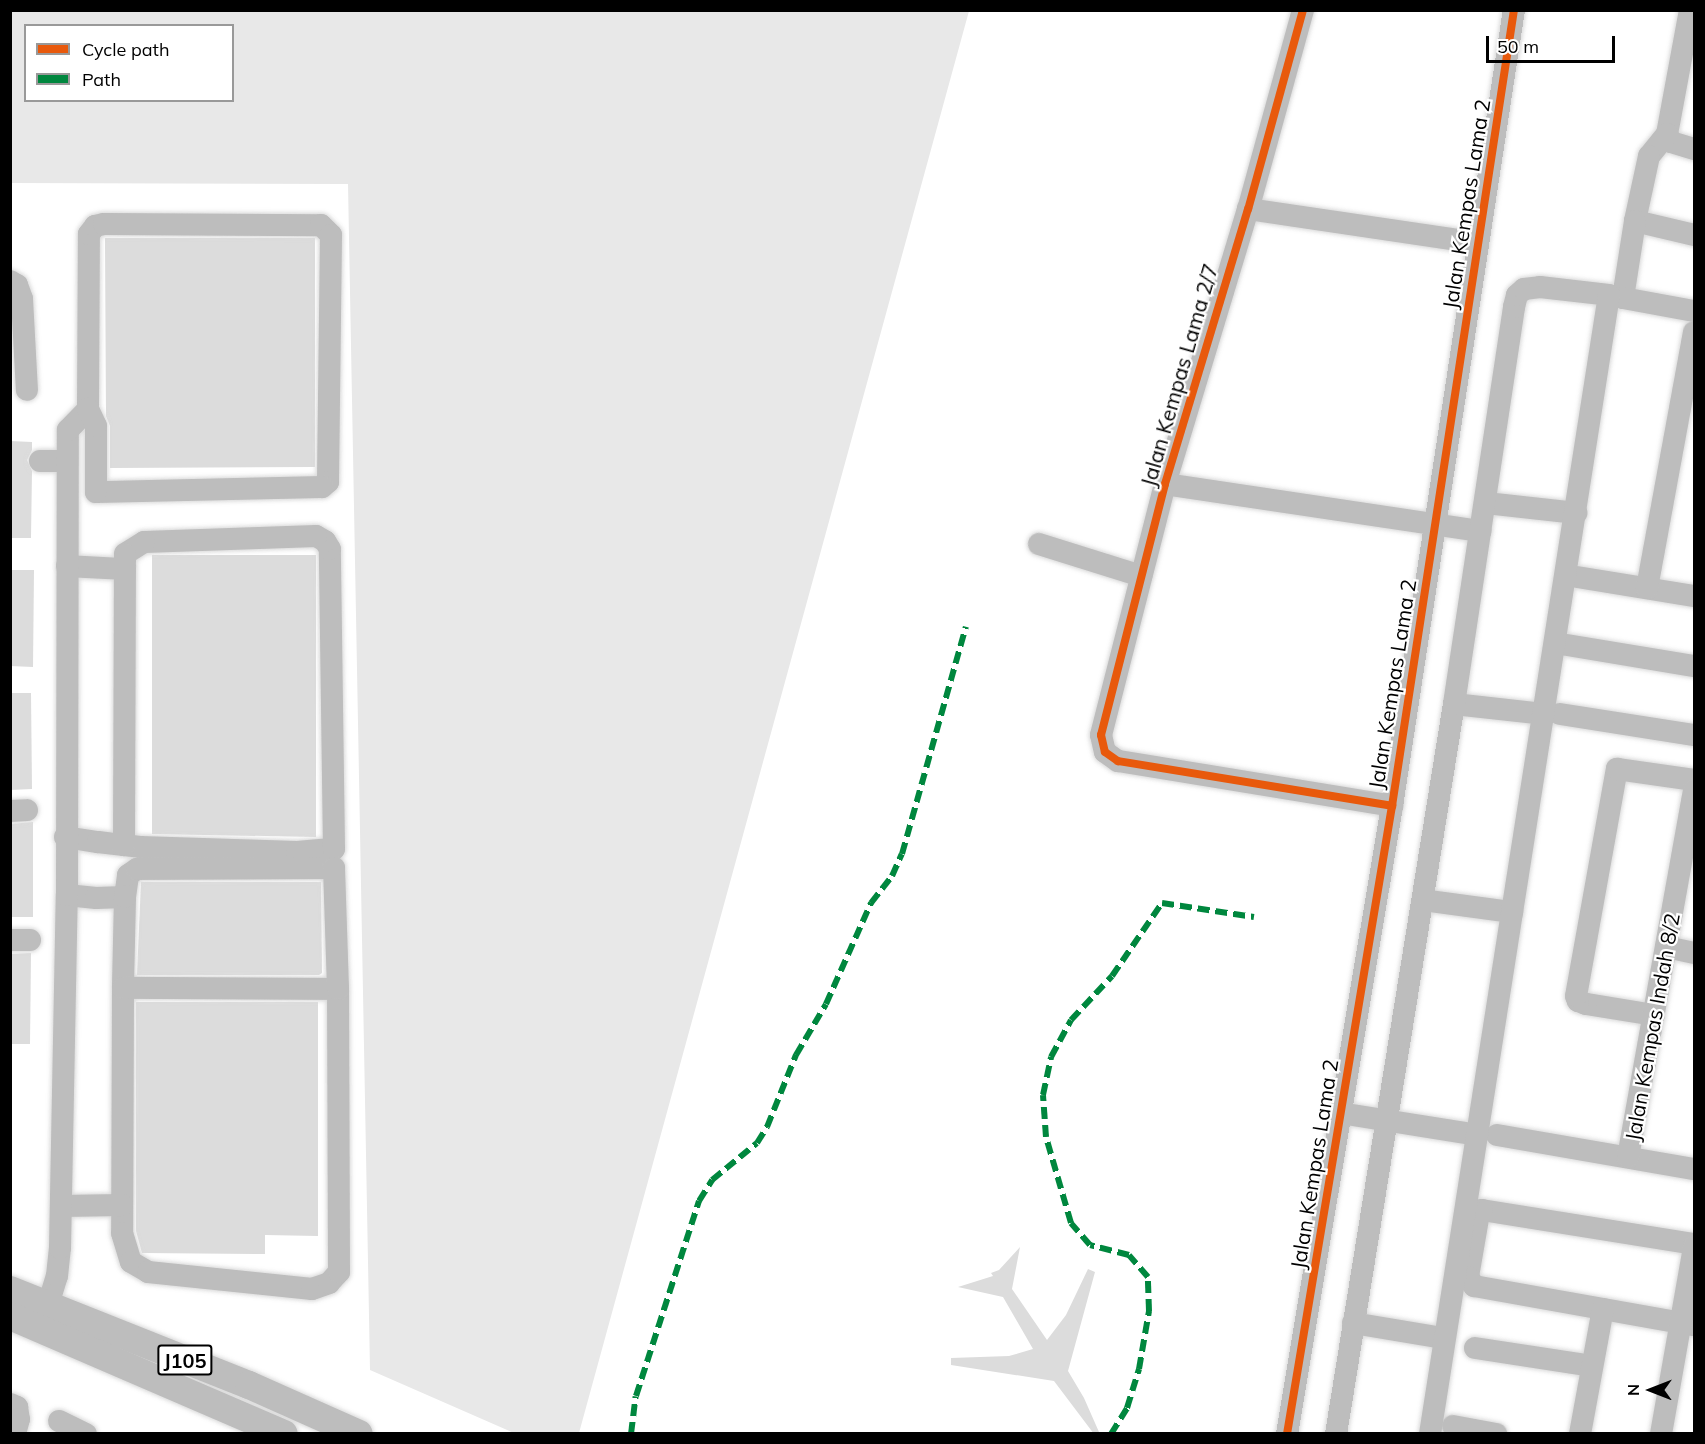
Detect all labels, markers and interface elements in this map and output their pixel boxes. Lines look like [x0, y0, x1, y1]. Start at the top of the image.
legend [24, 24, 234, 102]
scale bar [1489, 24, 1618, 62]
text: 50 m [1497, 35, 1539, 58]
text: Cycle path [82, 38, 169, 61]
text: Path [82, 68, 121, 91]
street label: Jalan Kempas Lama 2 [1437, 97, 1495, 311]
street label: Jalan Kempas Lama 2/7 [1135, 261, 1223, 489]
street label: Jalan Kempas Lama 2 [1363, 577, 1421, 791]
street label: Jalan Kempas Indah 8/2 [1620, 911, 1684, 1143]
street label: Jalan Kempas Lama 2 [1285, 1057, 1343, 1271]
road number: J105 [156, 1343, 213, 1377]
north arrow [1621, 1360, 1681, 1420]
text: N [1623, 1384, 1643, 1396]

